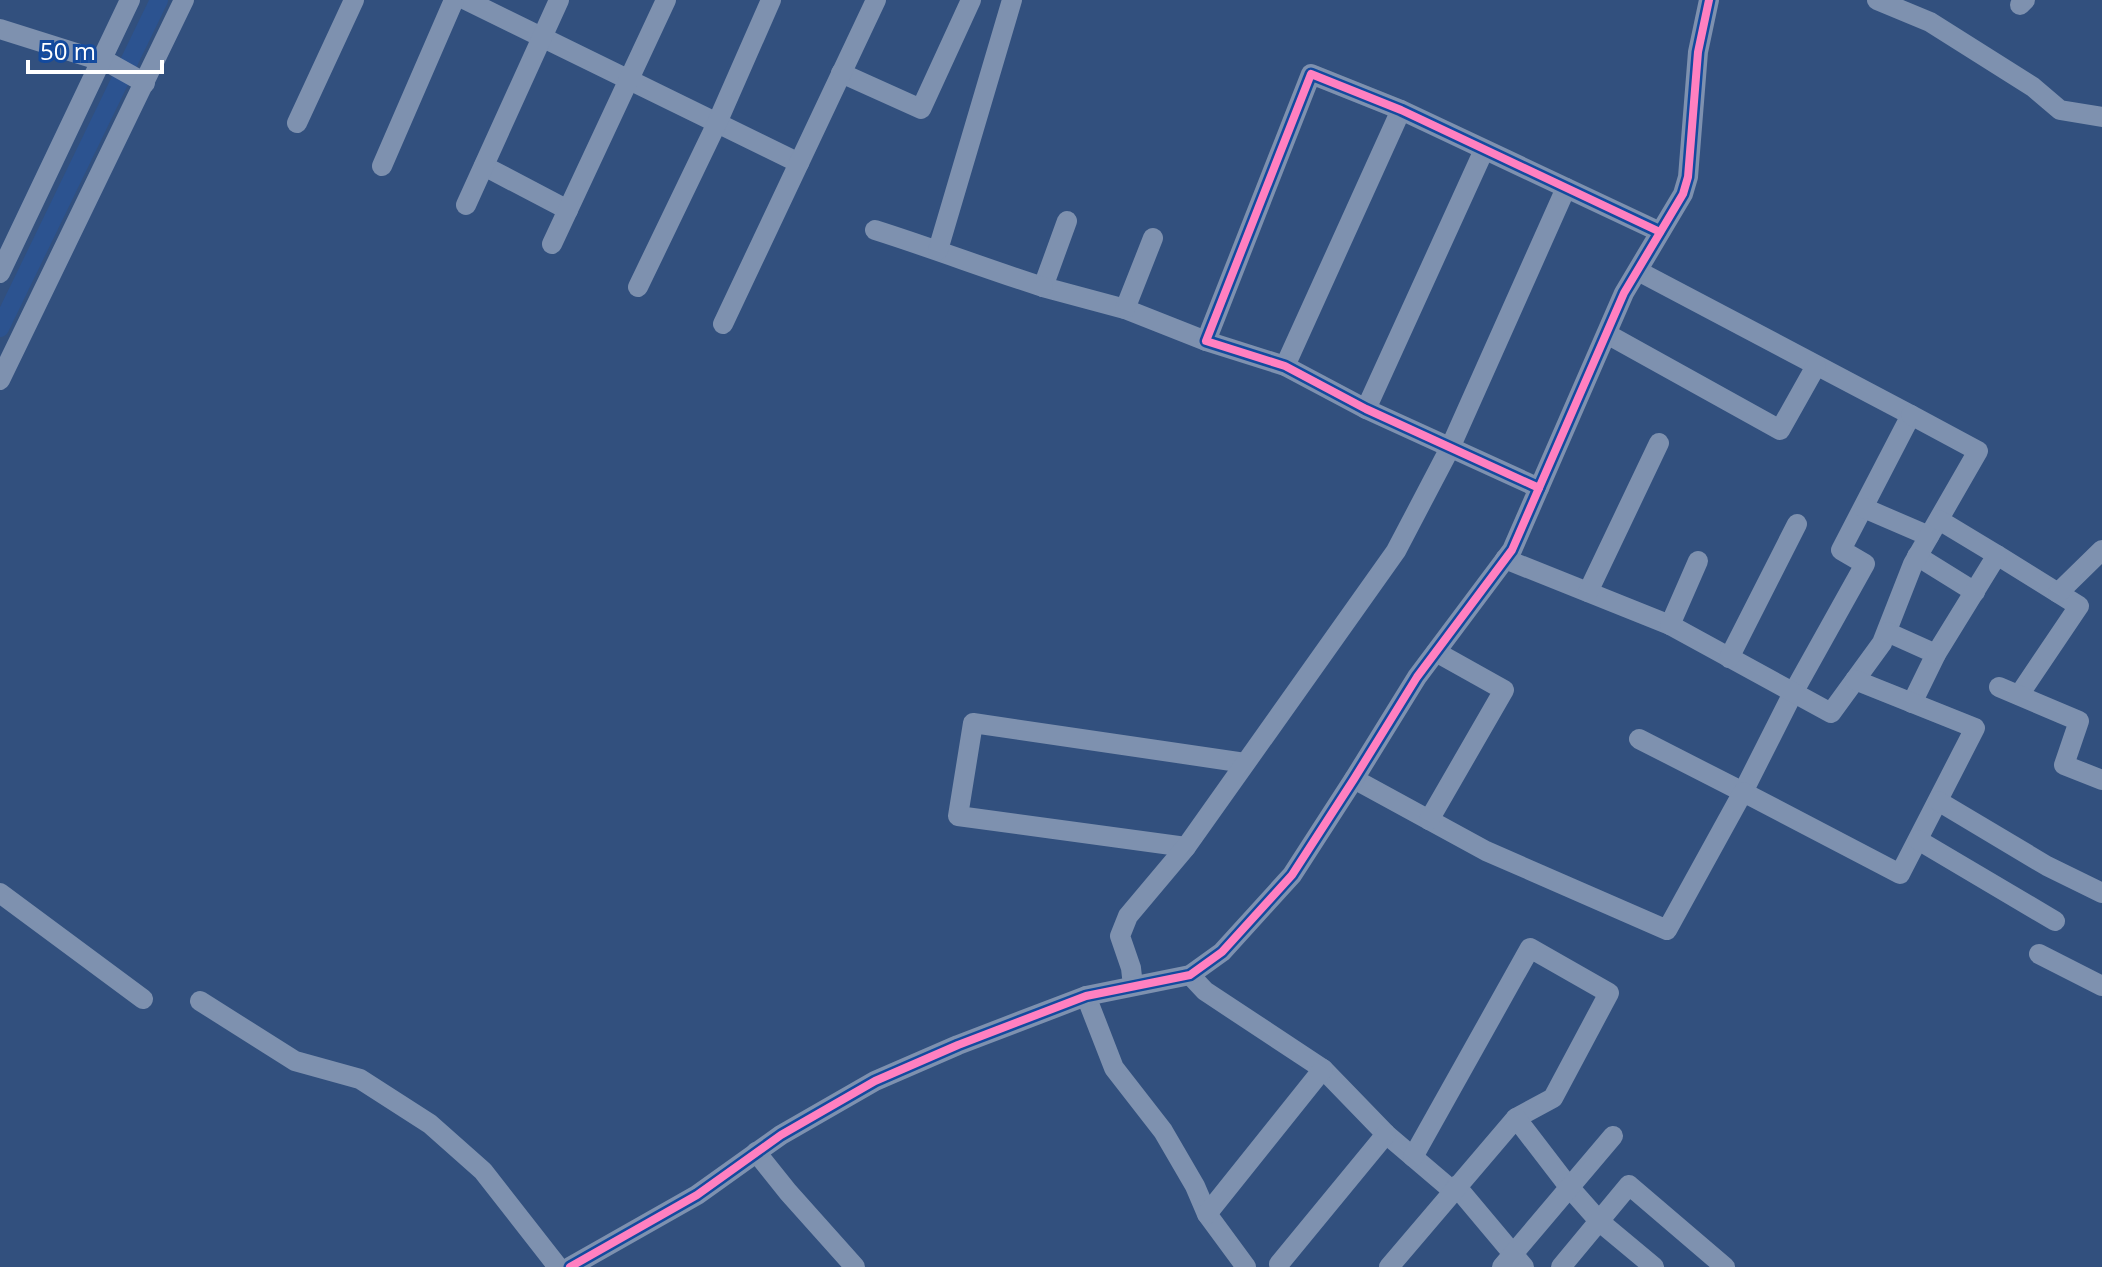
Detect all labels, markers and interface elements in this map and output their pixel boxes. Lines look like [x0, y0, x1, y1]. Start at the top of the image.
scale bar [28, 24, 162, 74]
text: 50 m [40, 34, 96, 67]

